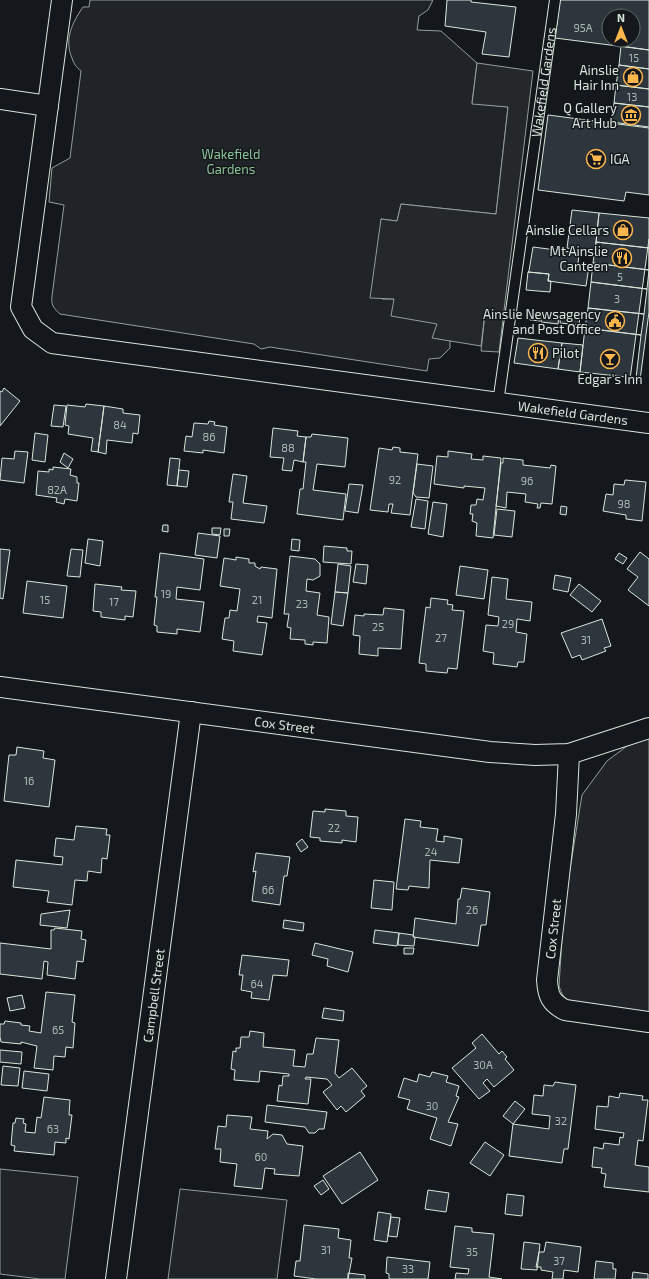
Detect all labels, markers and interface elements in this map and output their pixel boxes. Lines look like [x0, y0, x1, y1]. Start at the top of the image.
north arrow [601, 8, 641, 48]
text: N [617, 11, 625, 24]
house number: 95A [573, 21, 593, 34]
street label: Wakefield Gardens [528, 26, 559, 138]
house number: 15 [629, 51, 639, 64]
place label: Ainslie Hair Inn [574, 62, 619, 93]
shop icon: Ainslie Hair Inn [622, 66, 644, 88]
house number: 13 [627, 90, 637, 103]
place label: Q Gallery Art Hub [563, 100, 617, 131]
museum icon: Q Gallery Art Hub [620, 104, 642, 126]
park label: Wakefield Gardens [202, 146, 260, 177]
supermarket icon: IGA [585, 148, 607, 170]
place label: IGA [610, 151, 630, 167]
shop icon: Ainslie Cellars [612, 219, 634, 241]
place label: Ainslie Cellars [526, 222, 609, 238]
place label: Mt Ainslie Canteen [550, 243, 608, 274]
restaurant icon: Mt Ainslie Canteen [611, 247, 633, 269]
house number: 5 [617, 270, 623, 283]
house number: 3 [614, 292, 620, 305]
place label: Ainslie Newsagency and Post Office [483, 306, 601, 337]
public building icon: Ainslie Newsagency and Post Office [604, 310, 626, 332]
restaurant icon: Pilot [527, 342, 549, 364]
place label: Pilot [552, 345, 579, 361]
bar icon: Edgar's Inn [599, 348, 621, 370]
place label: Edgar's Inn [577, 371, 643, 387]
street label: Wakefield Gardens [517, 398, 629, 428]
house number: 84 [113, 418, 127, 431]
house number: 86 [203, 430, 215, 443]
house number: 88 [281, 441, 295, 454]
house number: 92 [389, 473, 401, 486]
house number: 96 [521, 474, 533, 487]
house number: 82A [47, 483, 67, 496]
house number: 98 [618, 497, 630, 510]
house number: 19 [161, 587, 171, 600]
house number: 15 [40, 593, 50, 606]
house number: 21 [252, 593, 262, 606]
house number: 17 [109, 595, 119, 608]
house number: 23 [296, 597, 308, 610]
house number: 29 [502, 617, 514, 630]
house number: 25 [372, 620, 384, 633]
house number: 27 [435, 631, 447, 644]
house number: 31 [581, 633, 591, 646]
street label: Cox Street [253, 713, 316, 737]
house number: 16 [24, 774, 34, 787]
house number: 22 [328, 821, 340, 834]
house number: 24 [425, 845, 438, 858]
house number: 66 [262, 883, 274, 896]
street label: Cox Street [542, 898, 564, 960]
house number: 26 [466, 903, 478, 916]
street label: Campbell Street [139, 948, 168, 1043]
house number: 64 [250, 977, 264, 990]
house number: 65 [52, 1023, 64, 1036]
house number: 30A [473, 1058, 493, 1071]
house number: 30 [426, 1099, 438, 1112]
house number: 32 [555, 1114, 567, 1127]
house number: 63 [47, 1122, 59, 1135]
house number: 60 [255, 1150, 267, 1163]
house number: 31 [321, 1243, 331, 1256]
house number: 35 [466, 1245, 478, 1258]
house number: 37 [553, 1254, 565, 1267]
house number: 33 [402, 1262, 414, 1275]

